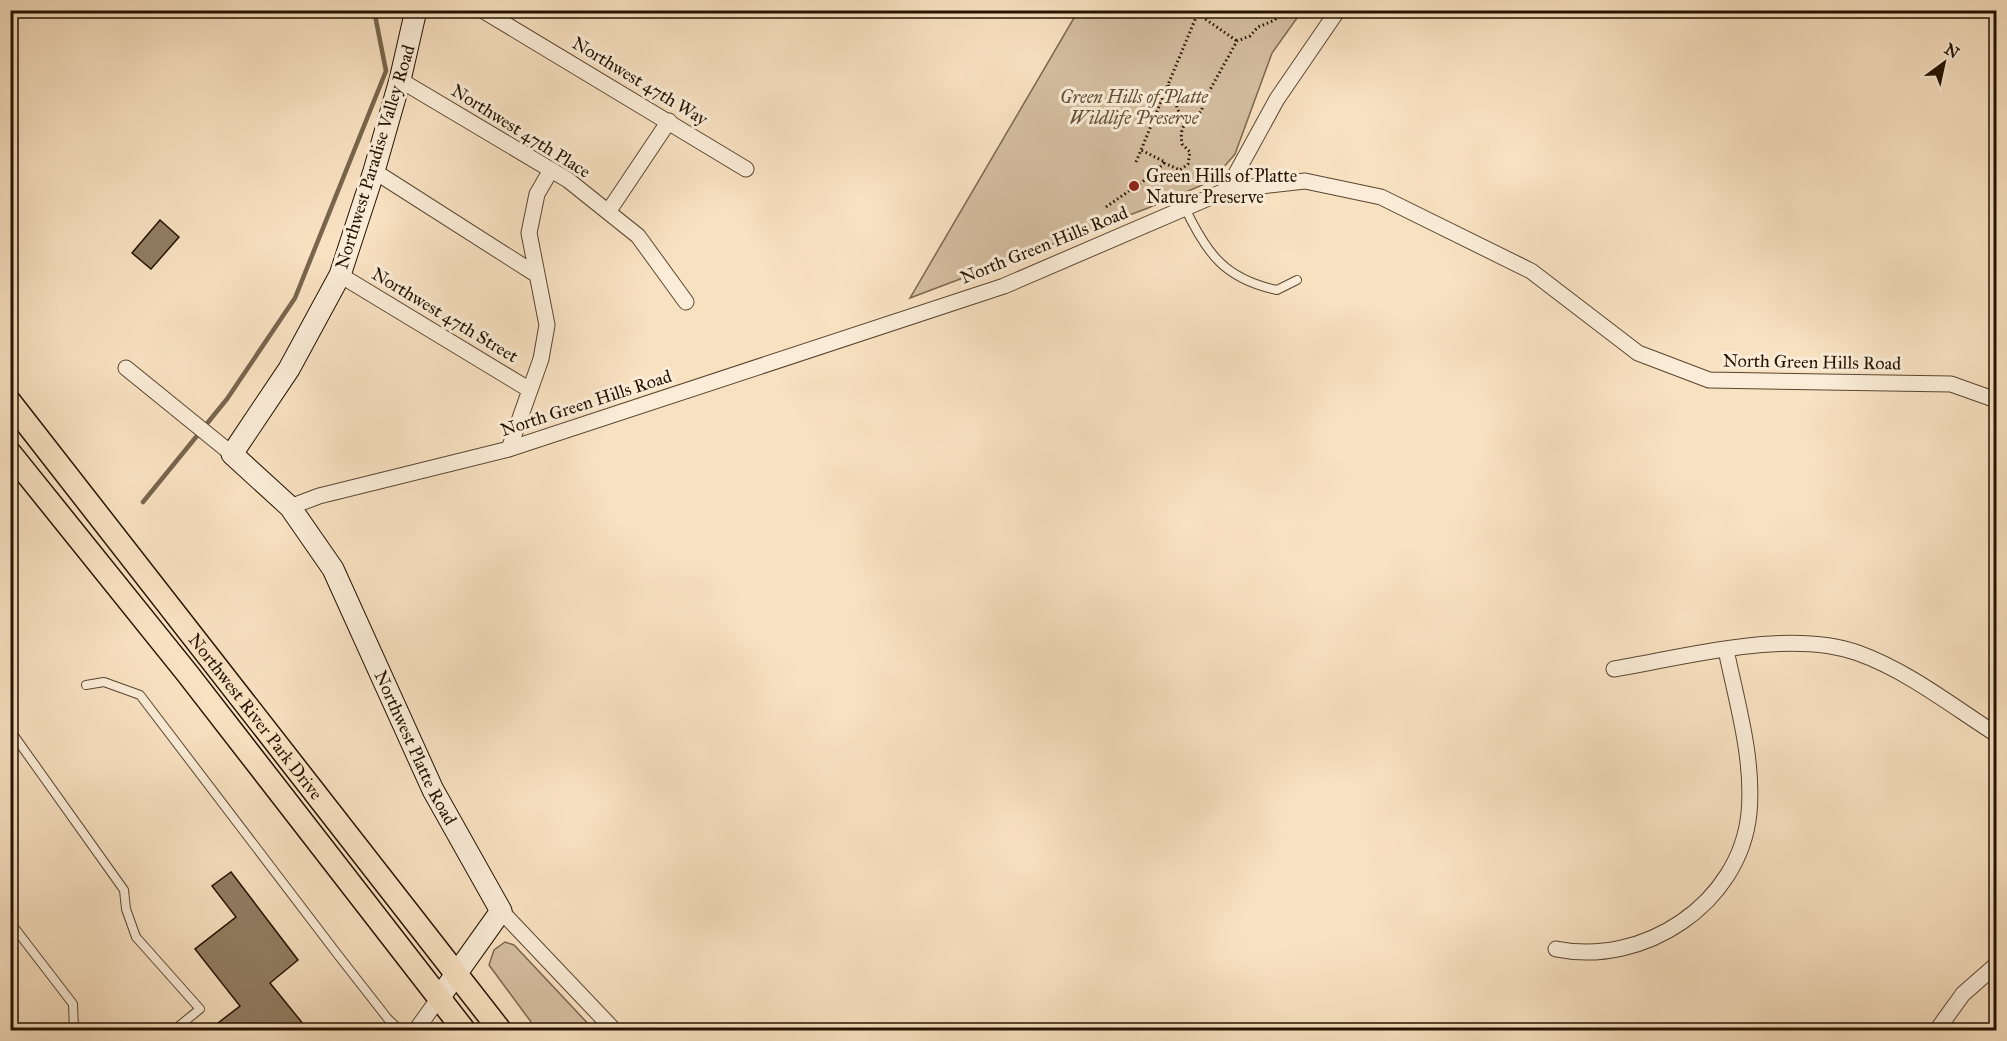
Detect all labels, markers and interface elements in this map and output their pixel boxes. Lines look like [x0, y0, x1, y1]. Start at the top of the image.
street label: Northwest 47th Way [568, 32, 712, 130]
north arrow [1914, 33, 1974, 93]
text: N [1941, 39, 1963, 63]
street label: Northwest Paradise Valley Road [330, 42, 420, 272]
street label: Northwest 47th Place [447, 79, 595, 183]
park label: Green Hills of Platte Wildlife Preserve [1060, 86, 1209, 129]
place label: Green Hills of Platte Nature Preserve [1146, 165, 1297, 208]
marker: Green Hills of Platte Nature Preserve [1127, 179, 1141, 193]
street label: North Green Hills Road [957, 201, 1131, 289]
street label: Northwest 47th Street [368, 263, 523, 368]
street label: North Green Hills Road [1723, 349, 1901, 375]
street label: North Green Hills Road [498, 365, 674, 441]
street label: Northwest River Park Drive [184, 629, 327, 804]
street label: Northwest Platte Road [369, 667, 461, 829]

